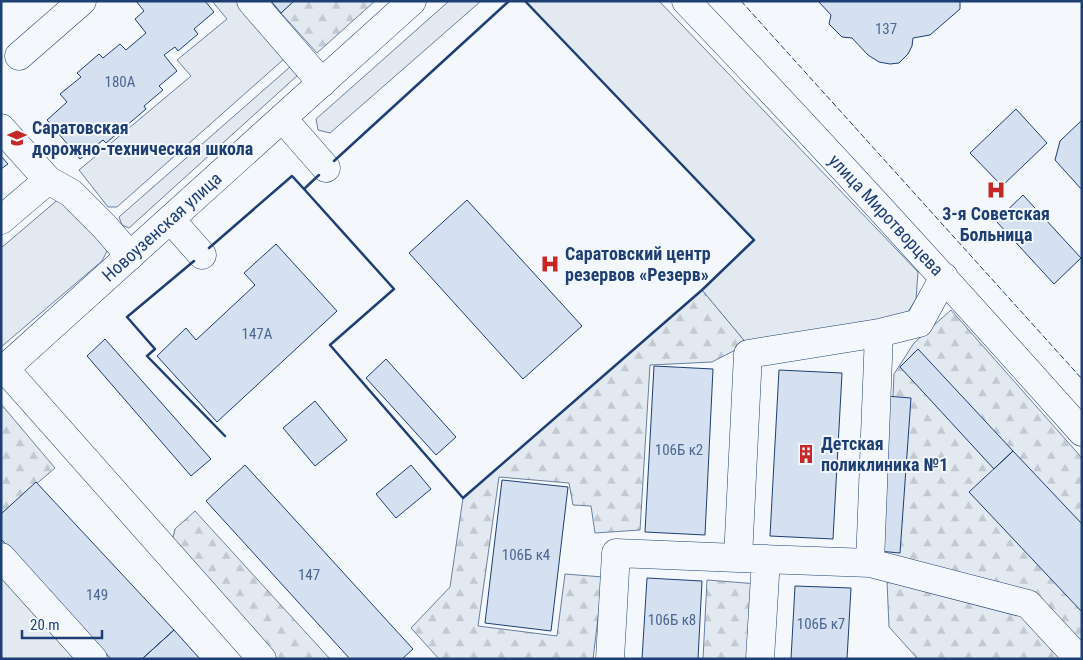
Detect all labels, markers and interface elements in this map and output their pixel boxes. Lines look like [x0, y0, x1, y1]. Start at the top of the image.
house number: 137 [875, 20, 897, 38]
house number: 180А [105, 73, 136, 91]
place label: Саратовская дорожно-техническая школа [32, 117, 253, 159]
school or university icon: Саратовская дорожно-техническая школа [6, 127, 28, 149]
street label: улица Миротворцева [825, 150, 948, 280]
street label: Новоузенская улица [98, 168, 226, 286]
hospital icon: 3-я Советская Больница [985, 179, 1007, 201]
place label: 3-я Советская Больница [942, 203, 1050, 245]
place label: Саратовский центр резервов «Резерв» [565, 243, 711, 285]
hospital icon: Саратовский центр резервов «Резерв» [539, 253, 561, 275]
house number: 147А [242, 325, 273, 343]
place label: Детская поликлиника №1 [821, 433, 948, 475]
house number: 106Б к2 [655, 441, 703, 459]
building icon: Детская поликлиника №1 [795, 443, 817, 465]
house number: 106Б к4 [502, 546, 550, 564]
house number: 147 [298, 566, 320, 584]
house number: 149 [86, 586, 108, 604]
scale bar [22, 608, 102, 640]
house number: 106Б к8 [648, 611, 696, 629]
house number: 106Б к7 [797, 615, 845, 633]
text: 20 m [30, 616, 60, 634]

